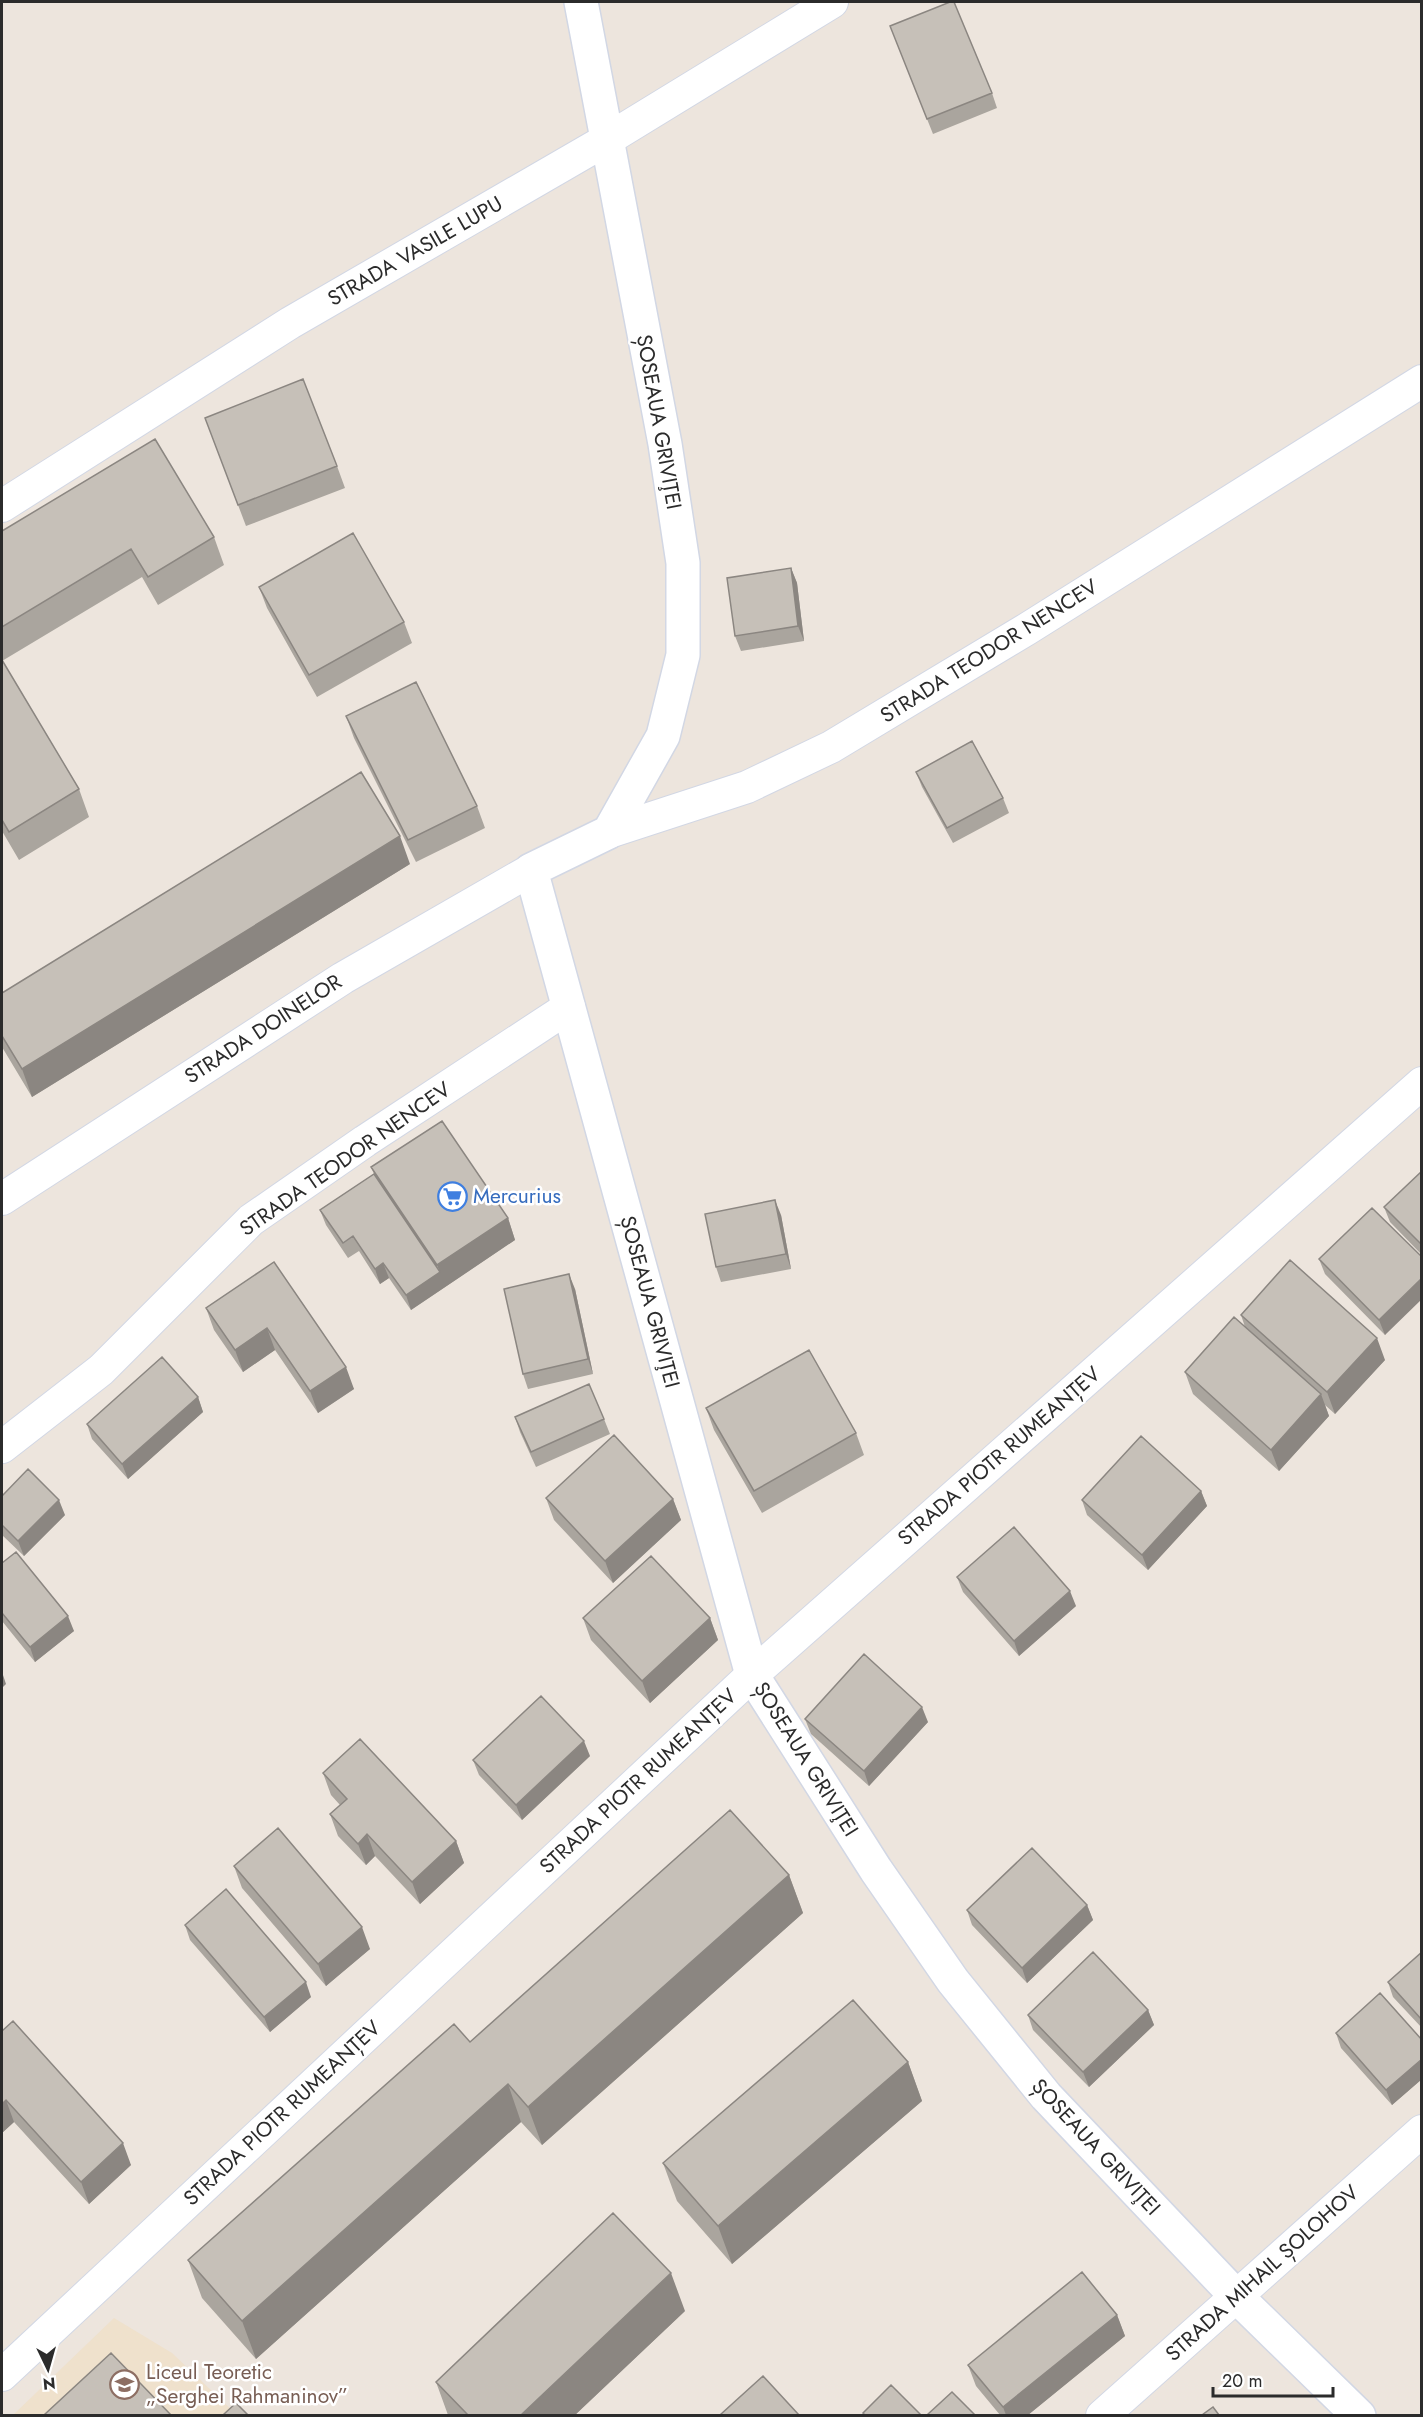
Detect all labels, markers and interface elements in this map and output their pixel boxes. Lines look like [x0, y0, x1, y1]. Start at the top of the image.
street label: STRADA VASILE LUPU [322, 189, 508, 313]
street label: ȘOSEAUA GRIVIŢEI [629, 332, 689, 512]
street label: STRADA TEODOR NENCEV [874, 572, 1104, 730]
street label: STRADA DOINELOR [179, 967, 348, 1091]
street label: STRADA TEODOR NENCEV [233, 1075, 457, 1243]
supermarket icon: Mercurius [436, 1180, 468, 1212]
place label: Mercurius [473, 1181, 561, 1211]
street label: ȘOSEAUA GRIVIŢEI [613, 1213, 687, 1391]
street label: STRADA PIOTR RUMEANȚEV [891, 1359, 1107, 1553]
street label: ȘOSEAUA GRIVIŢEI [746, 1676, 866, 1842]
street label: STRADA PIOTR RUMEANȚEV [533, 1681, 743, 1881]
street label: STRADA PIOTR RUMEANȚEV [177, 2013, 387, 2213]
street label: ȘOSEAUA GRIVIŢEI [1025, 2072, 1167, 2222]
street label: STRADA MIHAIL ȘOLOHOV [1159, 2178, 1365, 2368]
north arrow [18, 2339, 78, 2399]
place label: Liceul Teoretic „Serghei Rahmaninov” [146, 2357, 348, 2411]
scale bar [1213, 2360, 1333, 2398]
school or university icon: Liceul Teoretic „Serghei Rahmaninov” [109, 2368, 141, 2400]
text: 20 m [1222, 2368, 1262, 2394]
text: N [42, 2371, 57, 2395]

